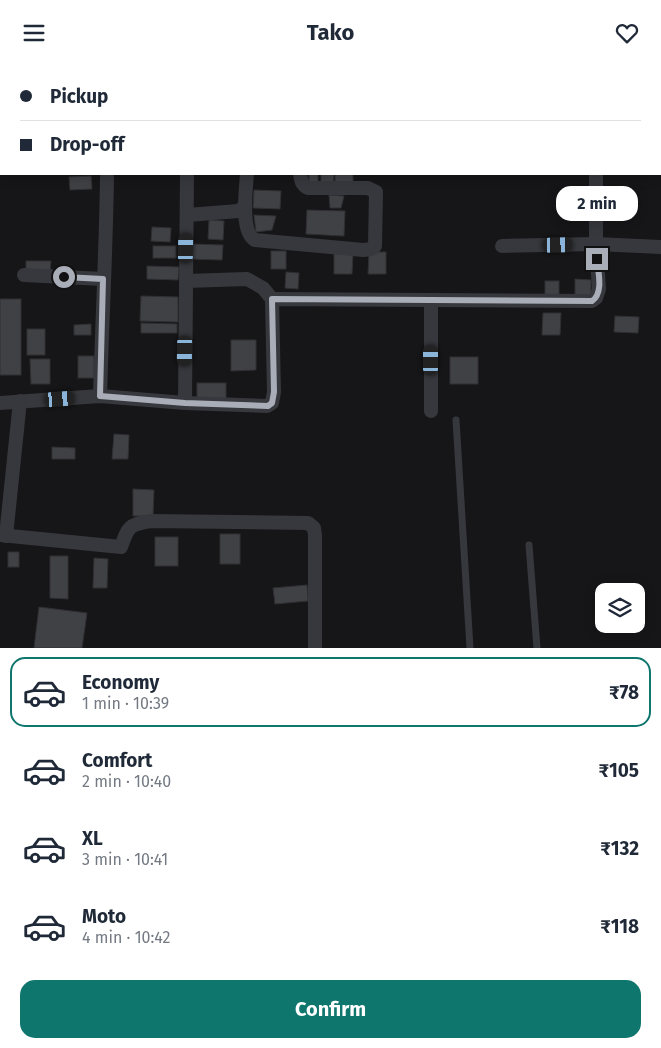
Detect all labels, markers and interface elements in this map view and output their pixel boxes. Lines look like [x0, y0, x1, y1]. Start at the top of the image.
icon: menu [20, 19, 48, 47]
text: Tako [307, 19, 354, 46]
icon: heart [613, 19, 641, 47]
text: Pickup [50, 85, 108, 108]
text: Drop-off [50, 133, 124, 156]
callout: 2 min [556, 186, 638, 221]
text: 2 min [577, 194, 617, 213]
car [178, 233, 193, 263]
car [542, 237, 573, 253]
route end [586, 248, 608, 270]
route start [53, 266, 75, 288]
car [177, 336, 192, 366]
car [423, 345, 438, 375]
car [44, 390, 75, 408]
map controls [595, 583, 645, 633]
button: layers [595, 583, 645, 633]
icon: car [22, 670, 67, 715]
text: Economy [82, 671, 159, 694]
text: ₹78 [609, 681, 639, 704]
text: 1 min · 10:39 [82, 694, 169, 713]
icon: car [22, 748, 67, 793]
text: Comfort [82, 749, 152, 772]
text: ₹105 [599, 759, 639, 782]
text: 2 min · 10:40 [82, 772, 171, 791]
icon: car [22, 826, 67, 871]
text: XL [82, 827, 103, 850]
text: ₹132 [600, 837, 639, 860]
text: 3 min · 10:41 [82, 850, 168, 869]
icon: car [22, 904, 67, 949]
text: Moto [82, 905, 126, 928]
text: ₹118 [600, 915, 639, 938]
text: 4 min · 10:42 [82, 928, 170, 947]
button: Confirm [20, 980, 641, 1038]

